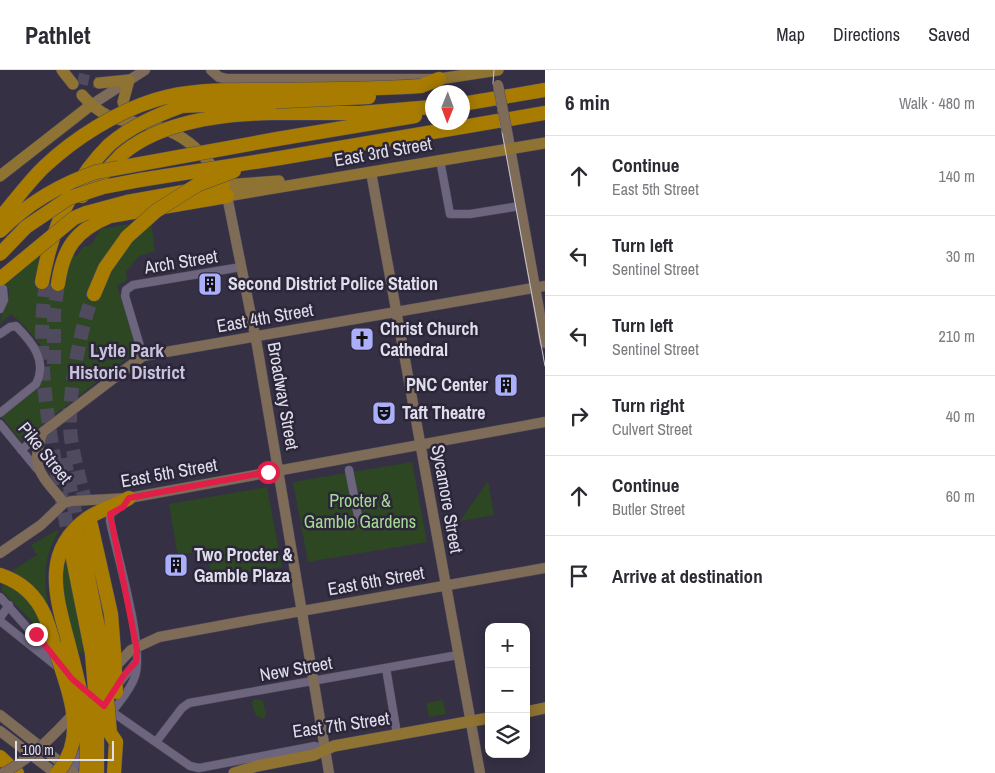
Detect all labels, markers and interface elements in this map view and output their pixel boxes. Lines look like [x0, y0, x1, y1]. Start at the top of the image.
text: Pathlet [25, 19, 91, 51]
text: Map [776, 22, 805, 47]
text: Directions [833, 22, 900, 47]
text: Saved [928, 22, 970, 47]
north arrow [425, 85, 470, 130]
text: 6 min [565, 88, 610, 117]
text: Walk · 480 m [899, 92, 975, 114]
street label: East 3rd Street [332, 131, 434, 172]
text: Continue [612, 152, 680, 178]
icon: ahead [565, 162, 593, 190]
text: 140 m [939, 165, 975, 187]
text: East 5th Street [612, 178, 699, 200]
text: Turn left [612, 232, 673, 258]
icon: left [565, 242, 593, 270]
street label: Arch Street [142, 243, 219, 280]
text: 30 m [946, 245, 975, 267]
text: Sentinel Street [612, 258, 699, 280]
building icon: Second District Police Station [197, 271, 223, 297]
place label: Second District Police Station [228, 271, 438, 296]
street label: East 4th Street [215, 297, 315, 338]
text: Turn left [612, 312, 673, 338]
place label: Christ Church Cathedral [380, 316, 478, 362]
icon: left [565, 322, 593, 350]
text: 210 m [939, 325, 975, 347]
church icon: Christ Church Cathedral [349, 326, 375, 352]
district label: Lytle Park Historic District [69, 337, 185, 385]
text: Sentinel Street [612, 338, 699, 360]
street label: Broadway Street [262, 340, 305, 452]
place label: PNC Center [406, 372, 488, 397]
building icon: PNC Center [493, 372, 519, 398]
text: Turn right [612, 392, 684, 418]
theatre icon: Taft Theatre [371, 400, 397, 426]
place label: Taft Theatre [402, 400, 485, 425]
icon: right [565, 402, 593, 430]
text: 40 m [946, 405, 975, 427]
street label: Pike Street [13, 416, 78, 489]
text: Culvert Street [612, 418, 692, 440]
street label: Sycamore Street [426, 443, 469, 555]
street label: East 5th Street [119, 452, 219, 493]
route start [257, 461, 280, 484]
text: Continue [612, 472, 680, 498]
icon: ahead [565, 482, 593, 510]
text: 60 m [946, 485, 975, 507]
park label: Procter & Gamble Gardens [304, 488, 416, 534]
text: Butler Street [612, 498, 685, 520]
place label: Two Procter & Gamble Plaza [194, 542, 293, 588]
building icon: Two Procter & Gamble Plaza [163, 552, 189, 578]
street label: East 6th Street [326, 560, 426, 601]
icon: arrive [565, 562, 593, 590]
text: Arrive at destination [612, 563, 763, 589]
route end [25, 623, 48, 646]
map controls [485, 623, 530, 758]
button: + [485, 623, 530, 668]
street label: New Street [258, 650, 334, 687]
button: − [485, 668, 530, 713]
street label: East 7th Street [291, 705, 391, 744]
button: layers [485, 713, 530, 758]
scale bar [15, 738, 114, 761]
text: 100 m [22, 741, 54, 759]

